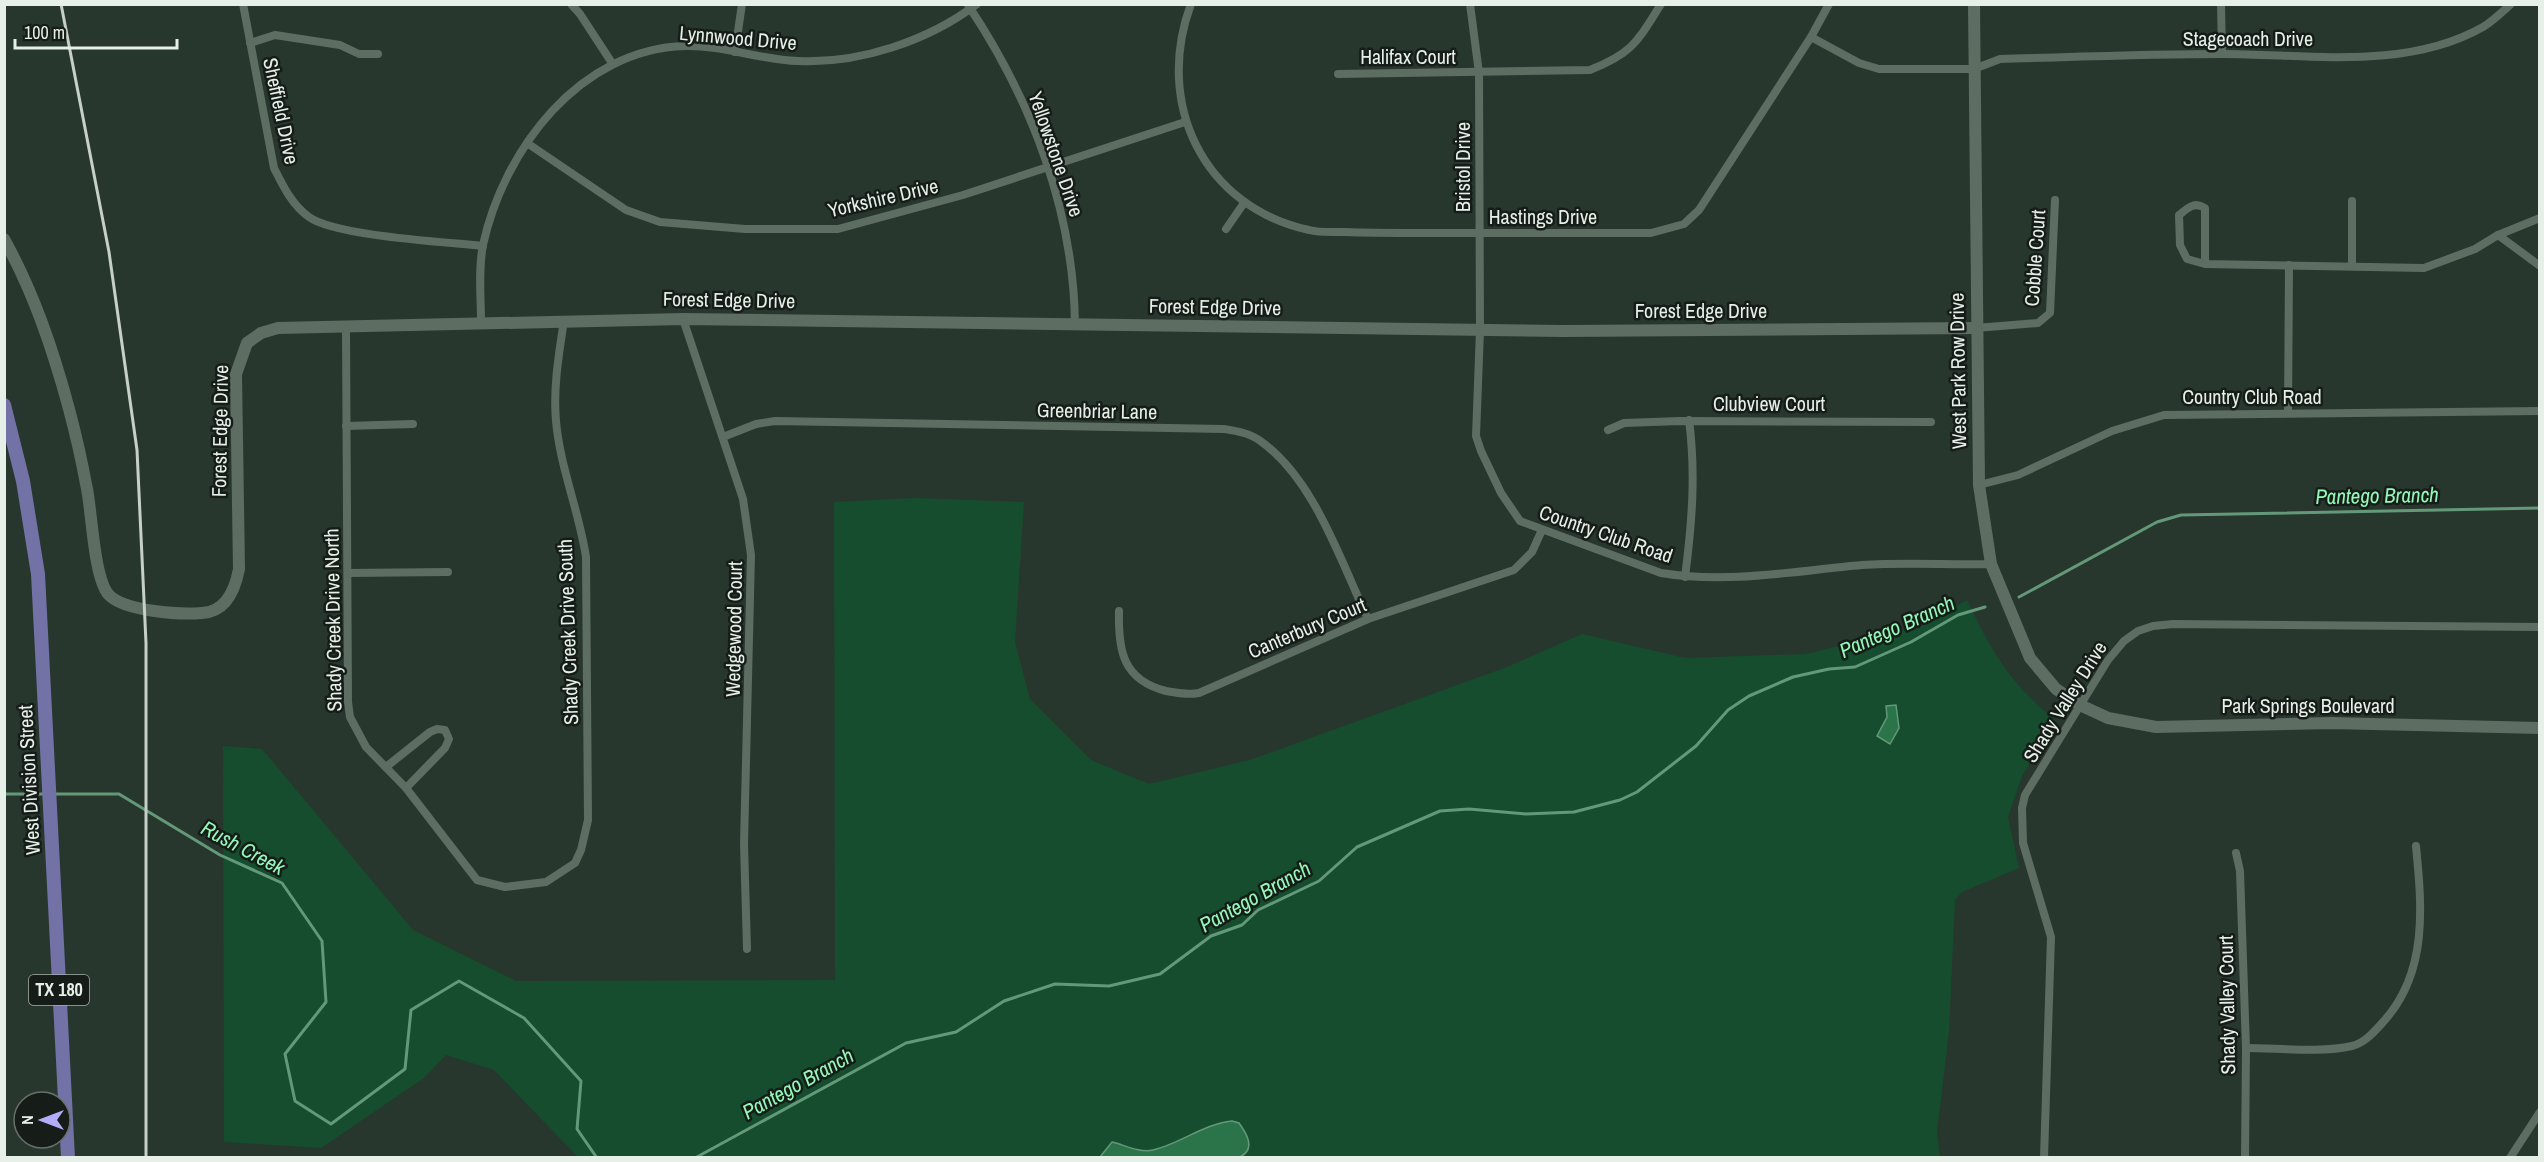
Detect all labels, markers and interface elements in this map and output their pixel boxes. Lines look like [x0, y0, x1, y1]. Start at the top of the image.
scale bar [15, 12, 177, 50]
street label: Lynnwood Drive [678, 19, 798, 56]
text: 100 m [24, 20, 65, 45]
street label: Stagecoach Drive [2183, 25, 2313, 52]
street label: Halifax Court [1360, 43, 1456, 70]
street label: Sheffield Drive [257, 55, 306, 167]
street label: Yellowstone Drive [1022, 88, 1091, 220]
street label: Bristol Drive [1449, 122, 1476, 212]
street label: Yorkshire Drive [825, 172, 941, 223]
street label: Hastings Drive [1489, 203, 1597, 230]
street label: Cobble Court [2018, 208, 2051, 307]
street label: Forest Edge Drive [663, 285, 795, 314]
street label: Forest Edge Drive [1149, 292, 1281, 321]
street label: West Park Row Drive [1943, 293, 1972, 449]
street label: Forest Edge Drive [1635, 297, 1767, 324]
street label: Forest Edge Drive [205, 365, 234, 497]
street label: Country Club Road [2182, 383, 2322, 410]
street label: Clubview Court [1713, 390, 1825, 417]
street label: Greenbriar Lane [1037, 396, 1157, 425]
water label: Pantego Branch [2315, 480, 2439, 511]
street label: Country Club Road [1536, 498, 1676, 569]
street label: Shady Creek Drive North [317, 528, 348, 712]
street label: Shady Creek Drive South [551, 539, 584, 725]
street label: Wedgewood Court [719, 561, 748, 697]
water label: Pantego Branch [1834, 588, 1959, 665]
street label: Canterbury Court [1244, 590, 1370, 665]
street label: Shady Valley Drive [2016, 636, 2113, 768]
street label: Park Springs Boulevard [2221, 692, 2395, 719]
street label: West Division Street [11, 704, 46, 856]
water label: Rush Creek [196, 813, 291, 882]
water label: Pantego Branch [1194, 854, 1316, 939]
street label: Shady Valley Court [2212, 935, 2241, 1075]
road number: TX 180 [29, 975, 89, 1005]
water label: Pantego Branch [737, 1041, 859, 1126]
north arrow [12, 1090, 72, 1150]
text: N [16, 1115, 38, 1125]

